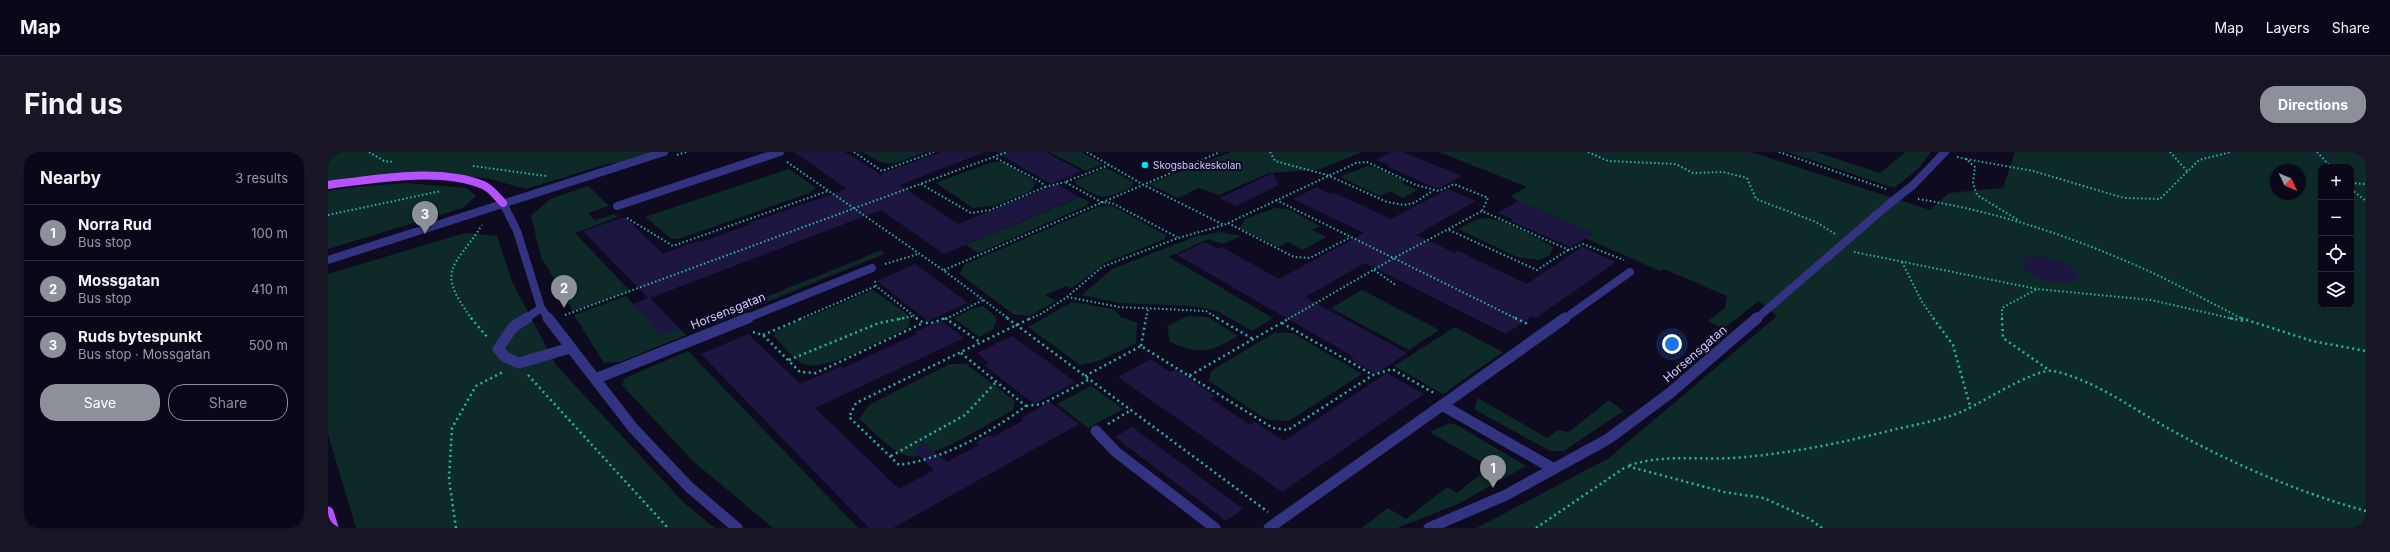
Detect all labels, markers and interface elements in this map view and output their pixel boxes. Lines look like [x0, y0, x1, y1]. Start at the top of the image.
text: Map [20, 16, 61, 39]
text: Map [2215, 19, 2244, 36]
text: Layers [2266, 19, 2310, 36]
text: Share [2332, 19, 2370, 36]
button: Directions [2260, 86, 2366, 123]
text: Find us [24, 87, 123, 121]
place label: Skogsbackeskolan [1153, 159, 1241, 171]
marker: Skogsbackeskolan [1140, 160, 1150, 170]
north arrow [2270, 164, 2306, 200]
map controls [2318, 164, 2354, 308]
button: + [2318, 164, 2354, 200]
text: Nearby [40, 168, 101, 188]
text: 3 results [235, 170, 288, 186]
button: − [2318, 200, 2354, 236]
pin: 3 [412, 201, 438, 234]
text: Norra Rud [78, 215, 152, 234]
text: 1 [50, 225, 56, 241]
text: 100 m [251, 225, 288, 241]
text: Bus stop [78, 234, 131, 250]
button: locate [2318, 236, 2354, 272]
text: Mossgatan [78, 271, 160, 290]
button: layers [2318, 272, 2354, 308]
pin: 2 [551, 275, 577, 308]
text: 2 [49, 281, 57, 297]
text: 410 m [251, 281, 288, 297]
street label: Horsensgatan [688, 289, 767, 332]
text: Bus stop [78, 290, 131, 306]
street label: Horsensgatan [1660, 322, 1730, 385]
text: Ruds bytespunkt [78, 327, 202, 346]
your location [1662, 334, 1682, 354]
text: 3 [49, 337, 57, 353]
text: 500 m [249, 337, 288, 353]
text: Bus stop · Mossgatan [78, 346, 210, 362]
button: Save [40, 384, 160, 421]
button: Share [168, 384, 288, 421]
pin: 1 [1480, 455, 1506, 488]

